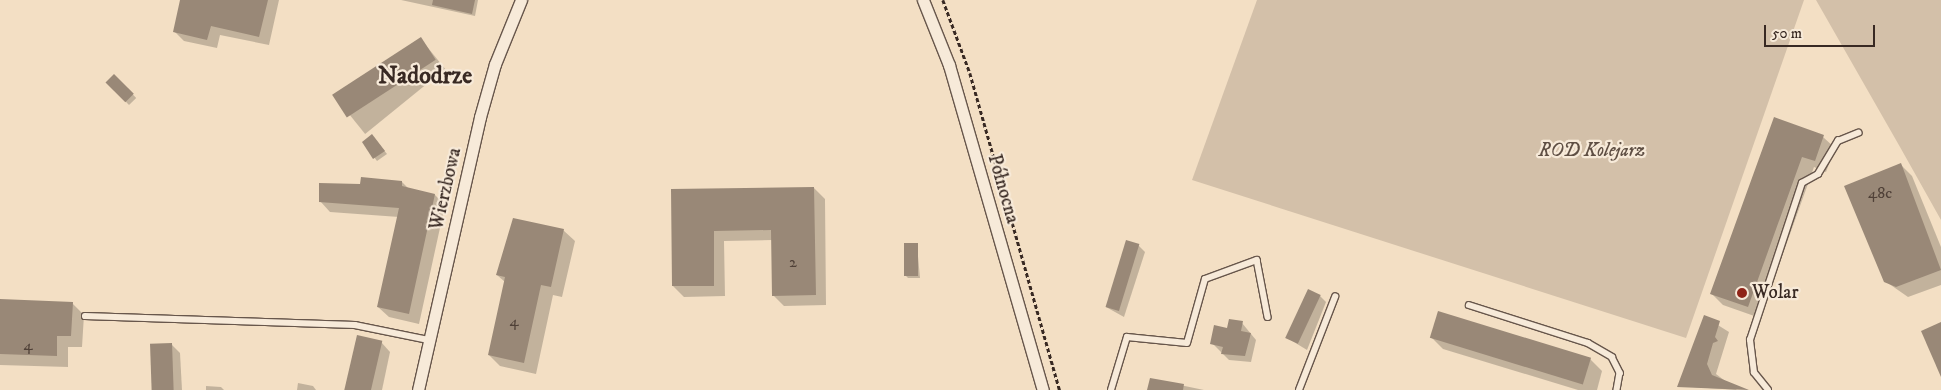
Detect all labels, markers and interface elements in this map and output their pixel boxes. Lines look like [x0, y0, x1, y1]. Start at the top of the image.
scale bar [1766, 15, 1877, 47]
text: 50 m [1772, 24, 1802, 43]
district label: Nadodrze [378, 63, 472, 91]
park label: ROD Kolejarz [1538, 140, 1646, 162]
street label: Wierzbowa [425, 146, 467, 232]
street label: Północna [982, 152, 1024, 226]
house number: 48c [1868, 183, 1892, 203]
house number: 2 [789, 252, 797, 272]
place label: Wolar [1752, 282, 1798, 304]
marker: Wolar [1736, 287, 1748, 299]
house number: 4 [509, 311, 519, 331]
house number: 4 [23, 335, 33, 355]

